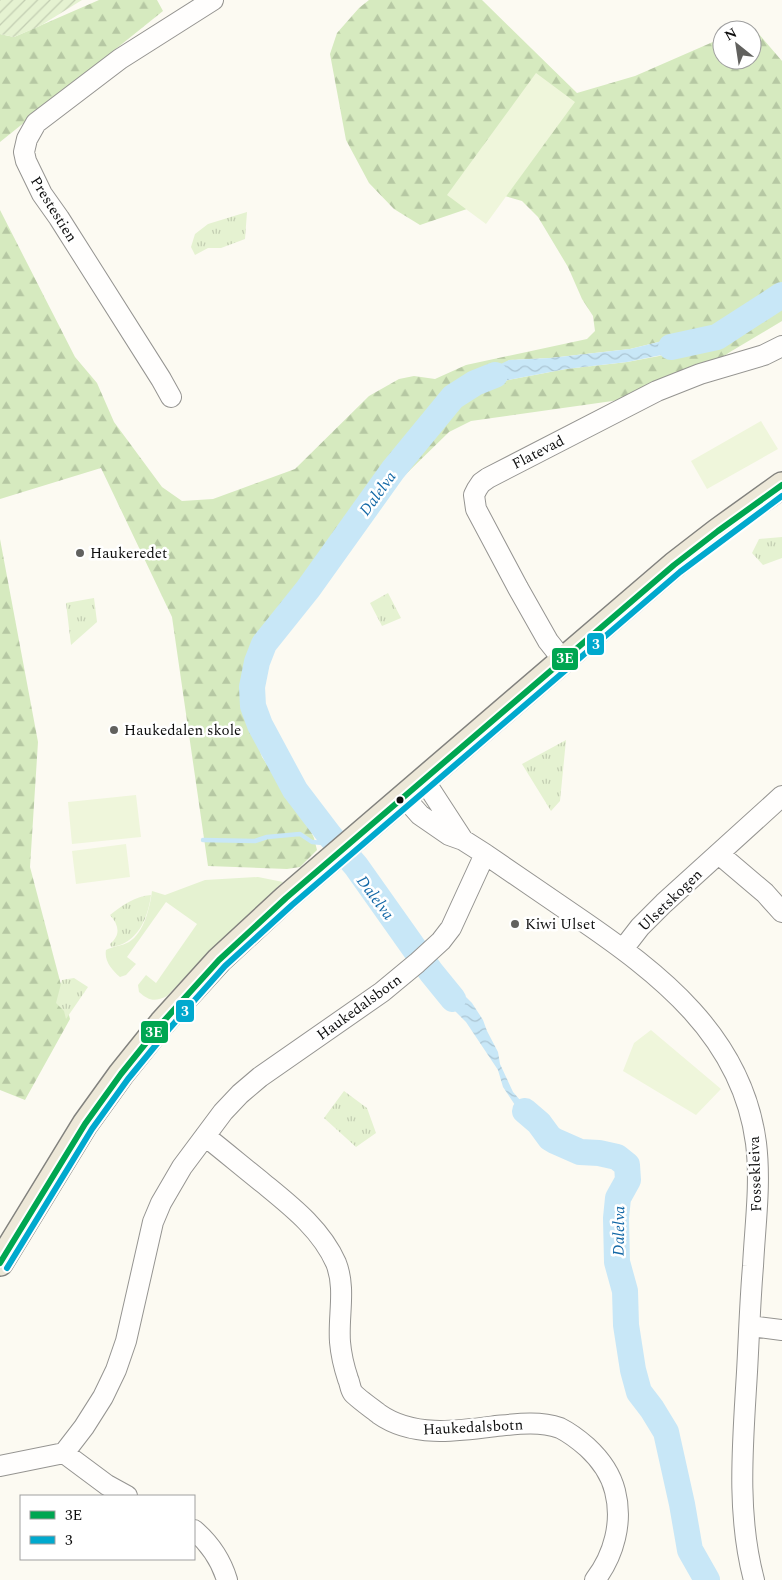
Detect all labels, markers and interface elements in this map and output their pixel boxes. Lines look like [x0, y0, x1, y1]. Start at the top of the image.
north arrow [712, 20, 762, 70]
text: N [721, 22, 741, 46]
street label: Prestestien [24, 172, 83, 247]
street label: Flatevad [508, 429, 568, 475]
water label: Dalelva [353, 466, 402, 521]
place label: Haukeredet [90, 542, 167, 565]
marker: Haukeredet [74, 547, 86, 559]
line badge: 3 [586, 632, 605, 656]
text: 3 [592, 634, 600, 655]
line badge: 3E [551, 647, 579, 671]
text: 3E [556, 648, 574, 669]
place label: Haukedalen skole [124, 719, 241, 742]
marker: Haukedalen skole [108, 724, 120, 736]
unlabelled marker [395, 795, 405, 805]
street label: Ulsetskogen [633, 863, 708, 937]
water label: Dalelva [350, 870, 400, 925]
place label: Kiwi Ulset [525, 913, 596, 936]
marker: Kiwi Ulset [509, 918, 521, 930]
street label: Haukedalsbotn [312, 968, 407, 1046]
line badge: 3 [175, 999, 195, 1023]
text: 3 [181, 1001, 189, 1022]
line badge: 3E [140, 1020, 169, 1044]
text: 3E [145, 1022, 163, 1043]
street label: Fossekleiva [743, 1135, 768, 1212]
water label: Dalelva [607, 1206, 631, 1256]
street label: Haukedalsbotn [422, 1413, 524, 1442]
legend [20, 1495, 195, 1560]
text: 3E [65, 1504, 82, 1527]
text: 3 [65, 1529, 73, 1552]

